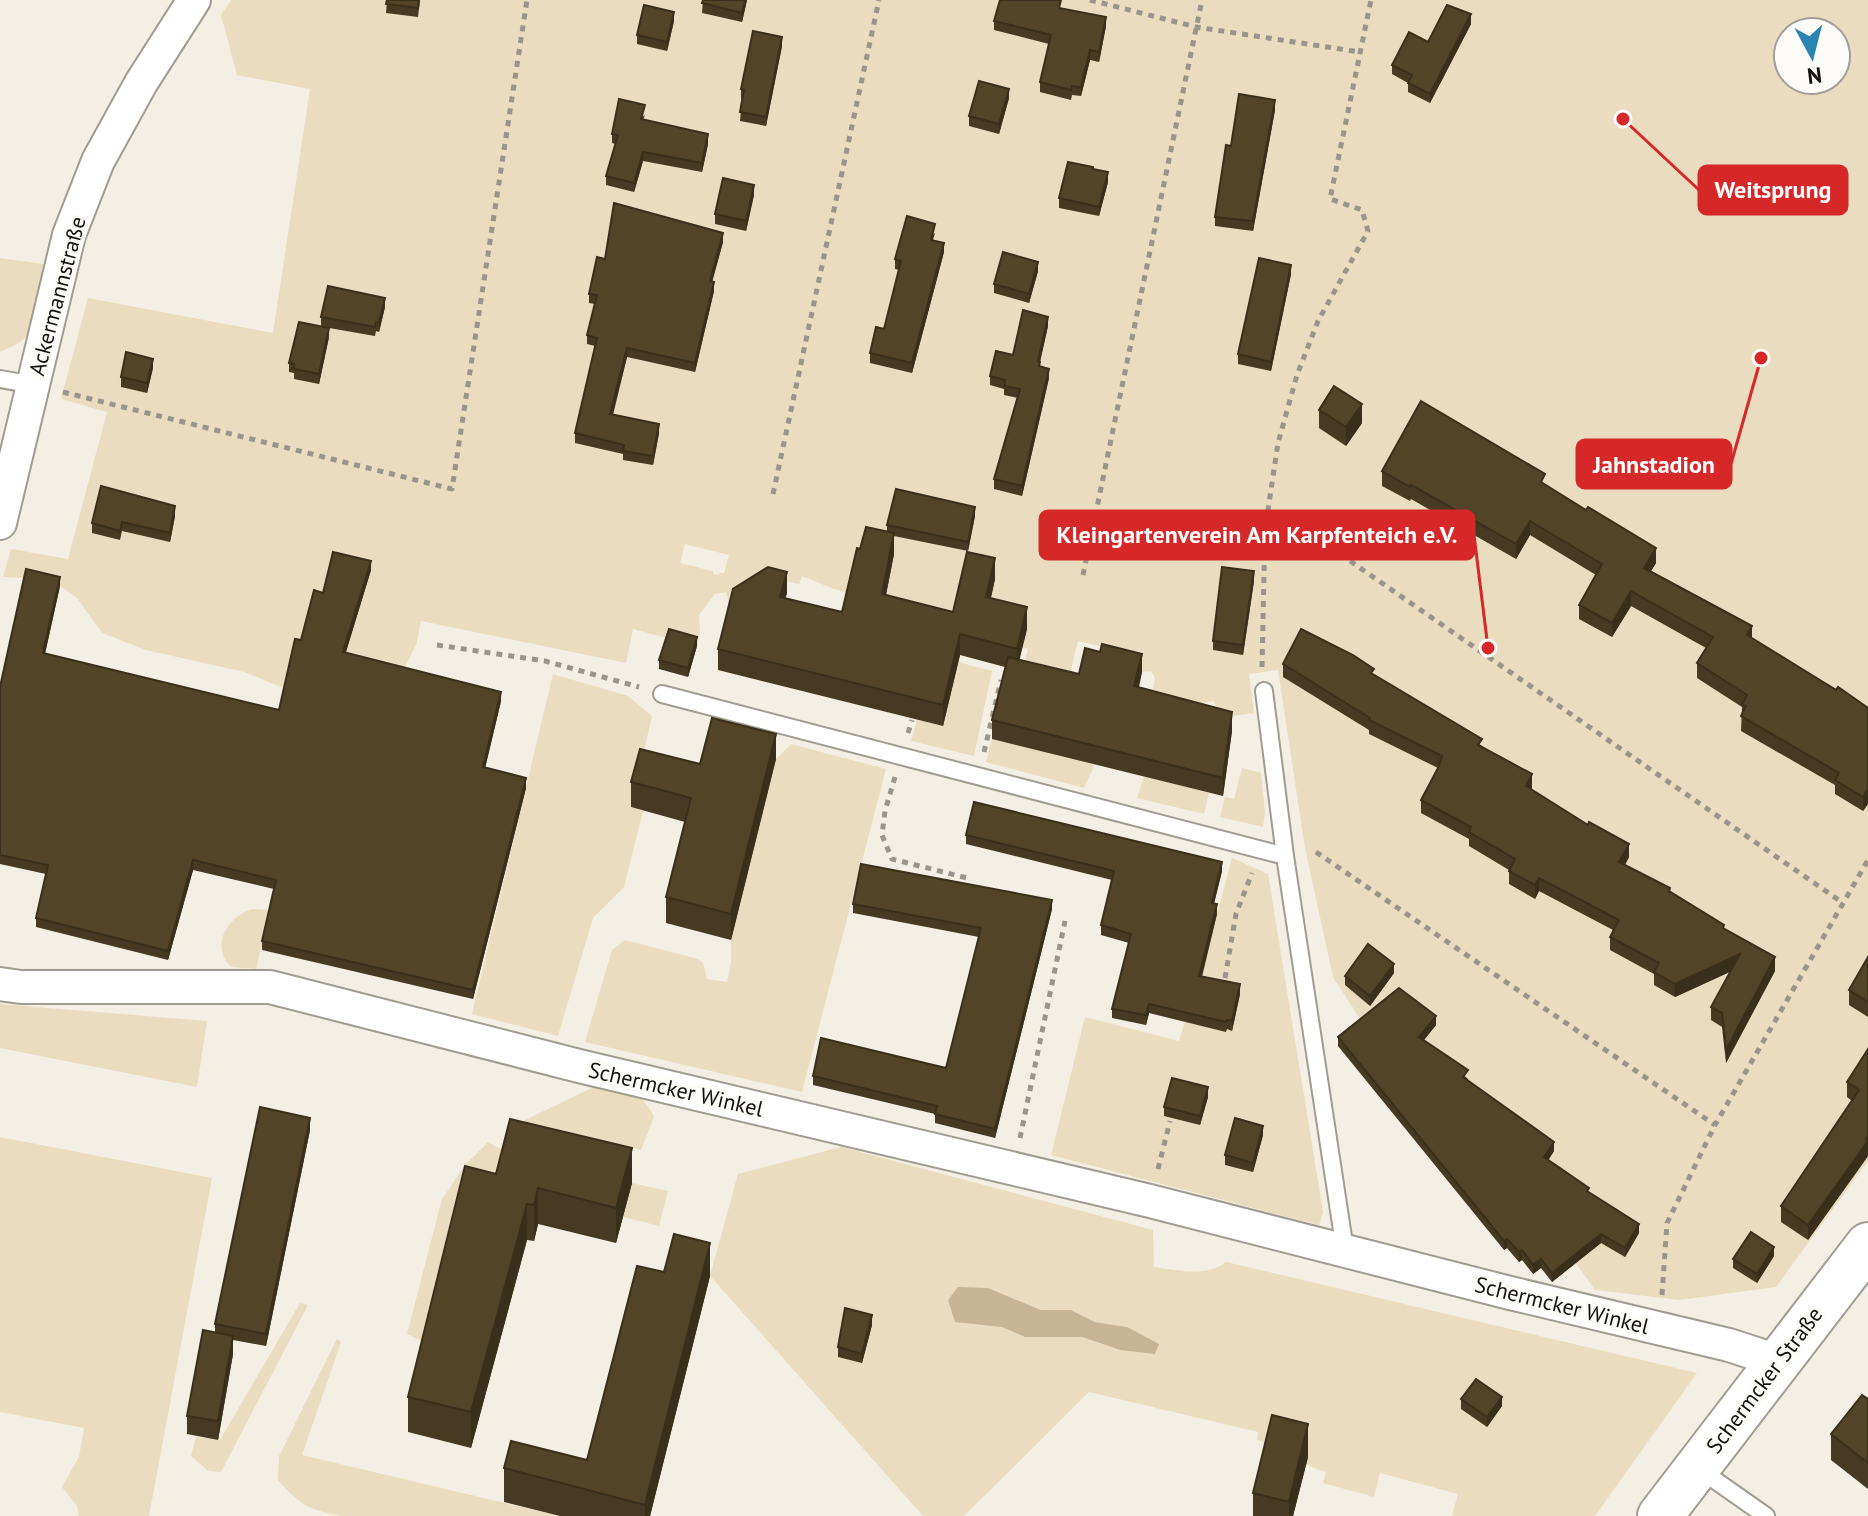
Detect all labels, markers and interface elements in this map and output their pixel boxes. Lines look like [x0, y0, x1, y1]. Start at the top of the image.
north arrow [1772, 16, 1852, 96]
text: N [1806, 61, 1823, 91]
callout: Weitsprung [1699, 166, 1847, 214]
text: Weitsprung [1715, 174, 1831, 205]
street label: Ackermannstraße [22, 213, 92, 379]
callout: Jahnstadion [1577, 440, 1731, 488]
text: Jahnstadion [1592, 449, 1715, 480]
callout: Kleingartenverein Am Karpfenteich e.V. [1040, 511, 1474, 559]
text: Kleingartenverein Am Karpfenteich e.V. [1057, 519, 1457, 550]
street label: Schermcker Winkel [586, 1055, 767, 1123]
street label: Schermcker Winkel [1472, 1270, 1653, 1340]
street label: Schermcker Straße [1700, 1301, 1828, 1459]

